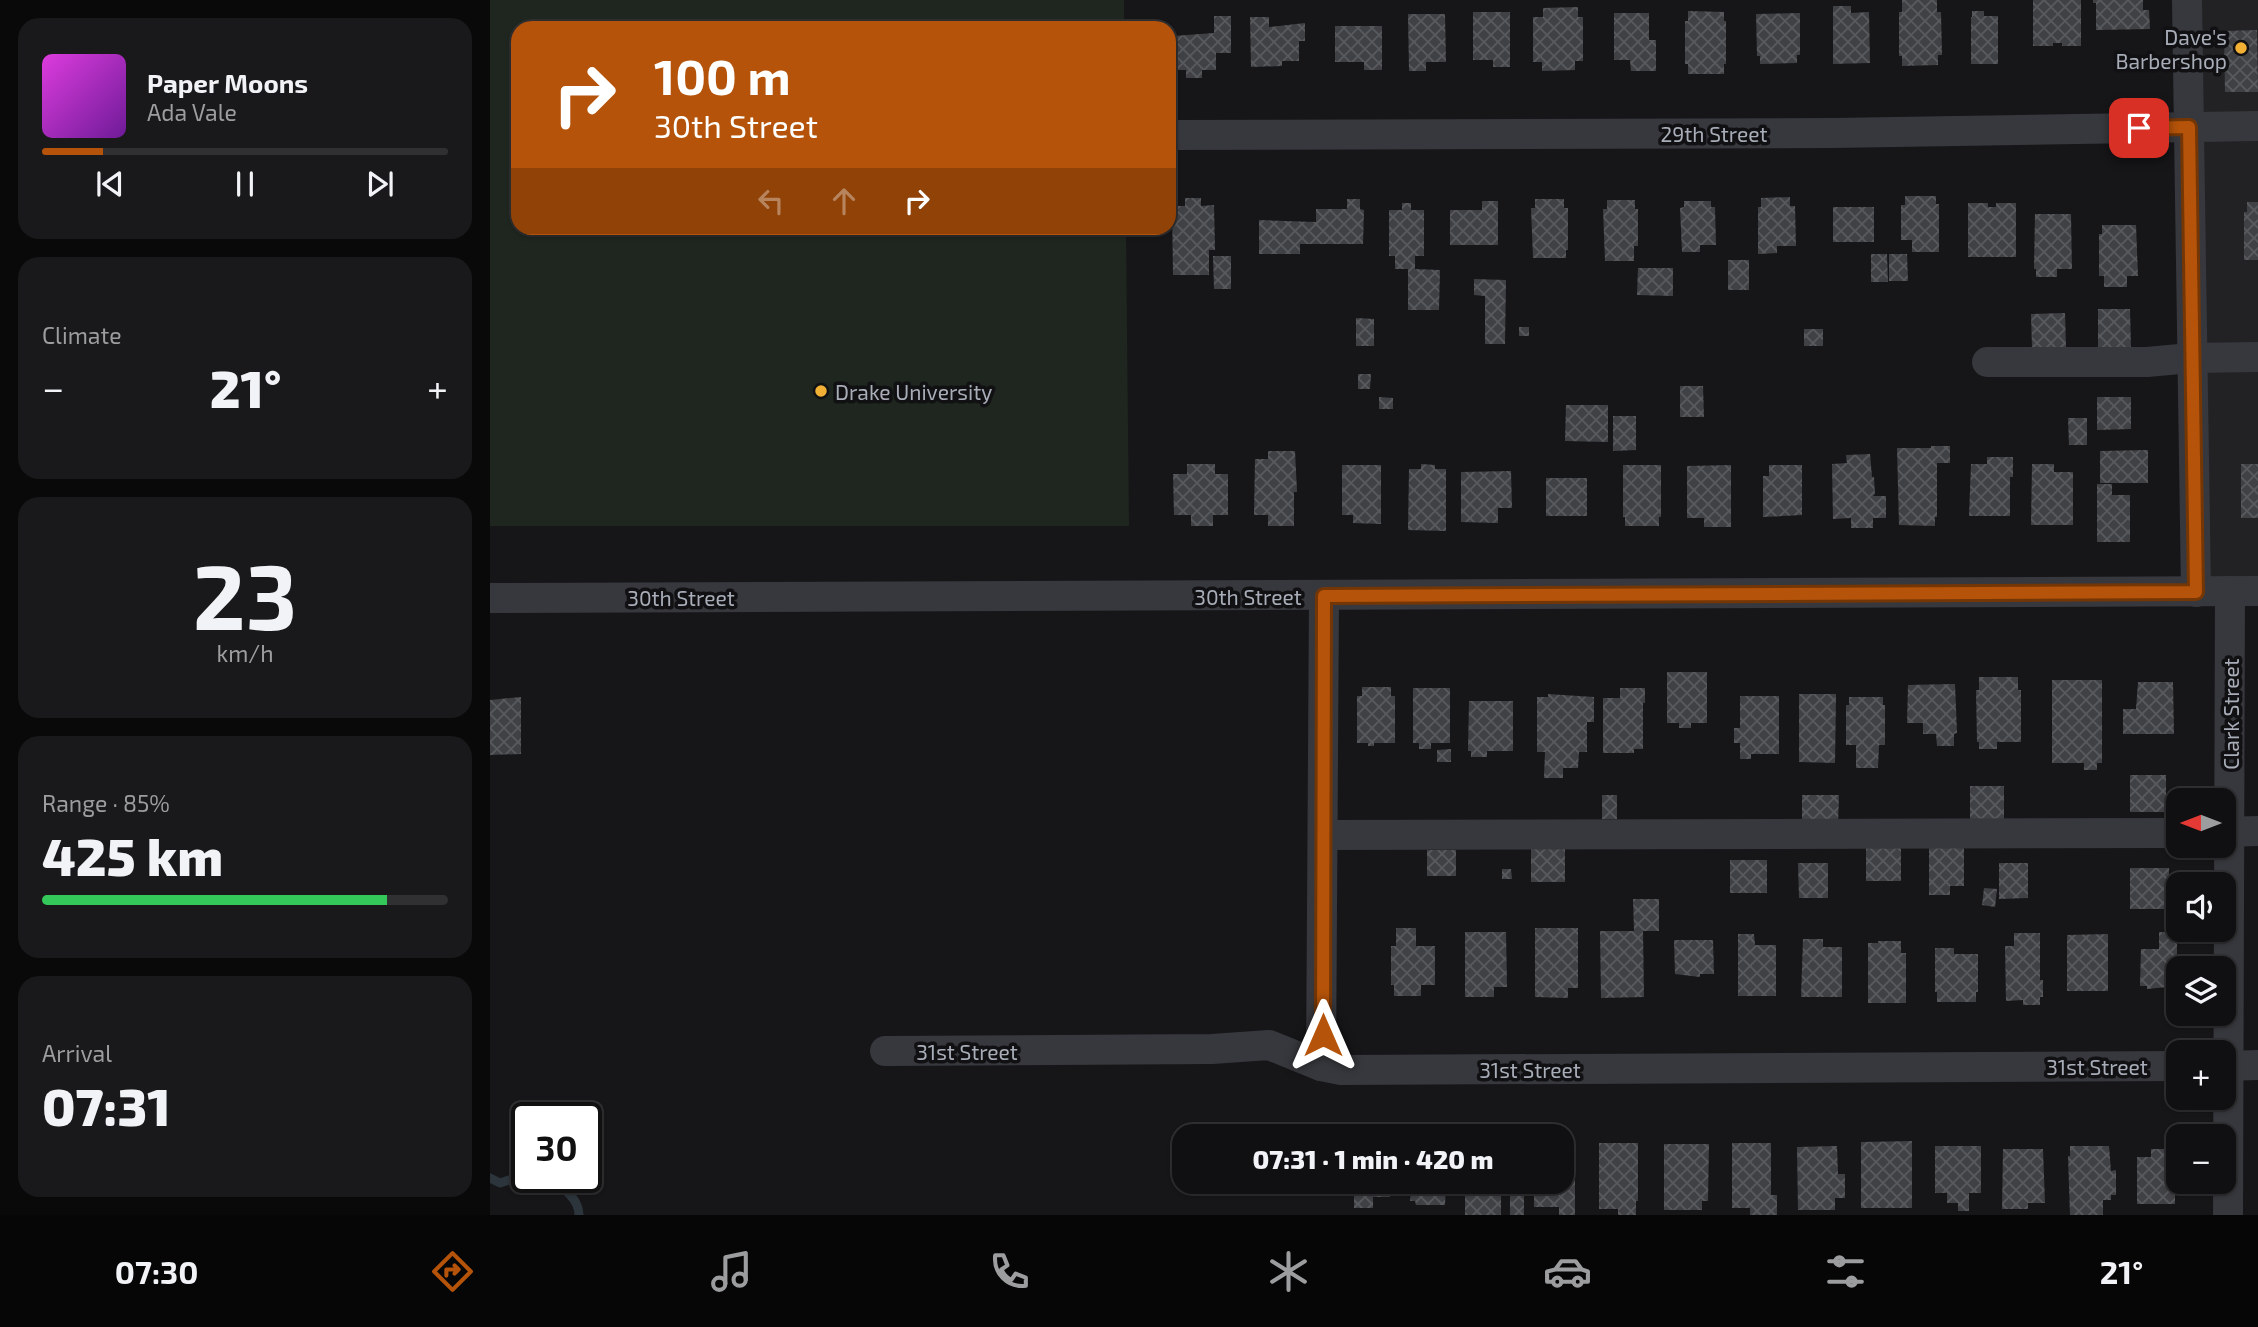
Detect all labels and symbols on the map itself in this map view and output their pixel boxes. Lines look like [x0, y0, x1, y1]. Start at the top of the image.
place label: Dave's Barbershop [2115, 24, 2227, 73]
marker: Dave's Barbershop [2233, 40, 2249, 56]
pin [2109, 98, 2169, 158]
street label: 29th Street [1660, 121, 1768, 146]
place label: Drake University [835, 379, 992, 404]
marker: Drake University [813, 383, 829, 399]
street label: 30th Street [1194, 584, 1302, 609]
street label: 30th Street [627, 585, 735, 610]
street label: Clark Street [2218, 658, 2243, 770]
north arrow [2166, 788, 2236, 858]
position arrow [1286, 998, 1360, 1072]
street label: 31st Street [916, 1039, 1018, 1064]
street label: 31st Street [2046, 1054, 2148, 1079]
street label: 31st Street [1479, 1057, 1581, 1082]
speed limit sign: 30 [511, 1102, 602, 1193]

